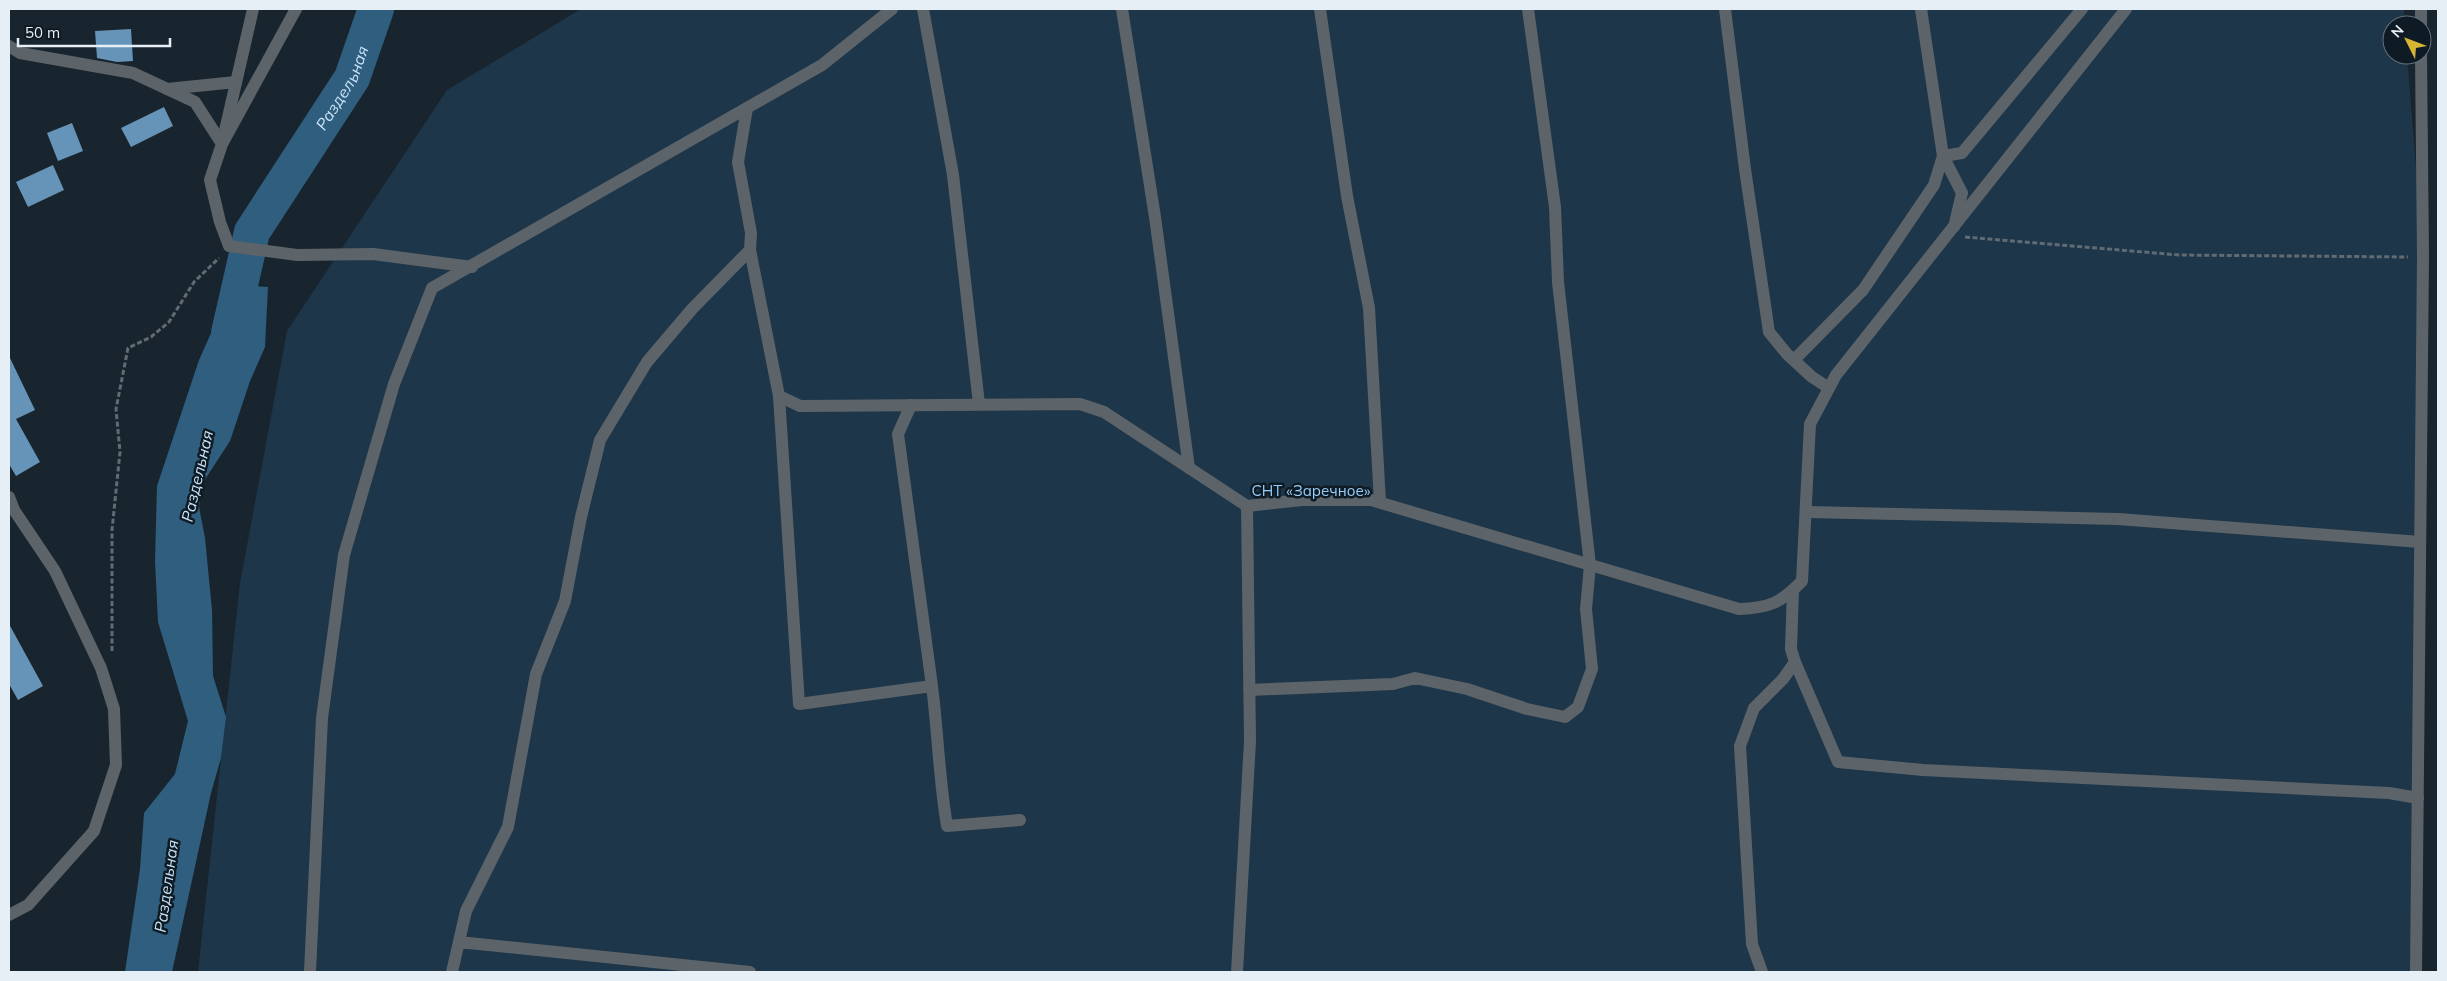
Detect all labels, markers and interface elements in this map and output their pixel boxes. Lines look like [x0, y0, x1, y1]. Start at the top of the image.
scale bar [18, 15, 170, 47]
north arrow [2382, 15, 2432, 65]
text: N [2387, 21, 2408, 41]
text: 50 m [25, 23, 60, 42]
water label: Раздельная [311, 43, 372, 134]
water label: Раздельная [177, 428, 217, 524]
park label: СНТ «Заречное» [1252, 481, 1371, 500]
water label: Раздельная [150, 838, 182, 934]

